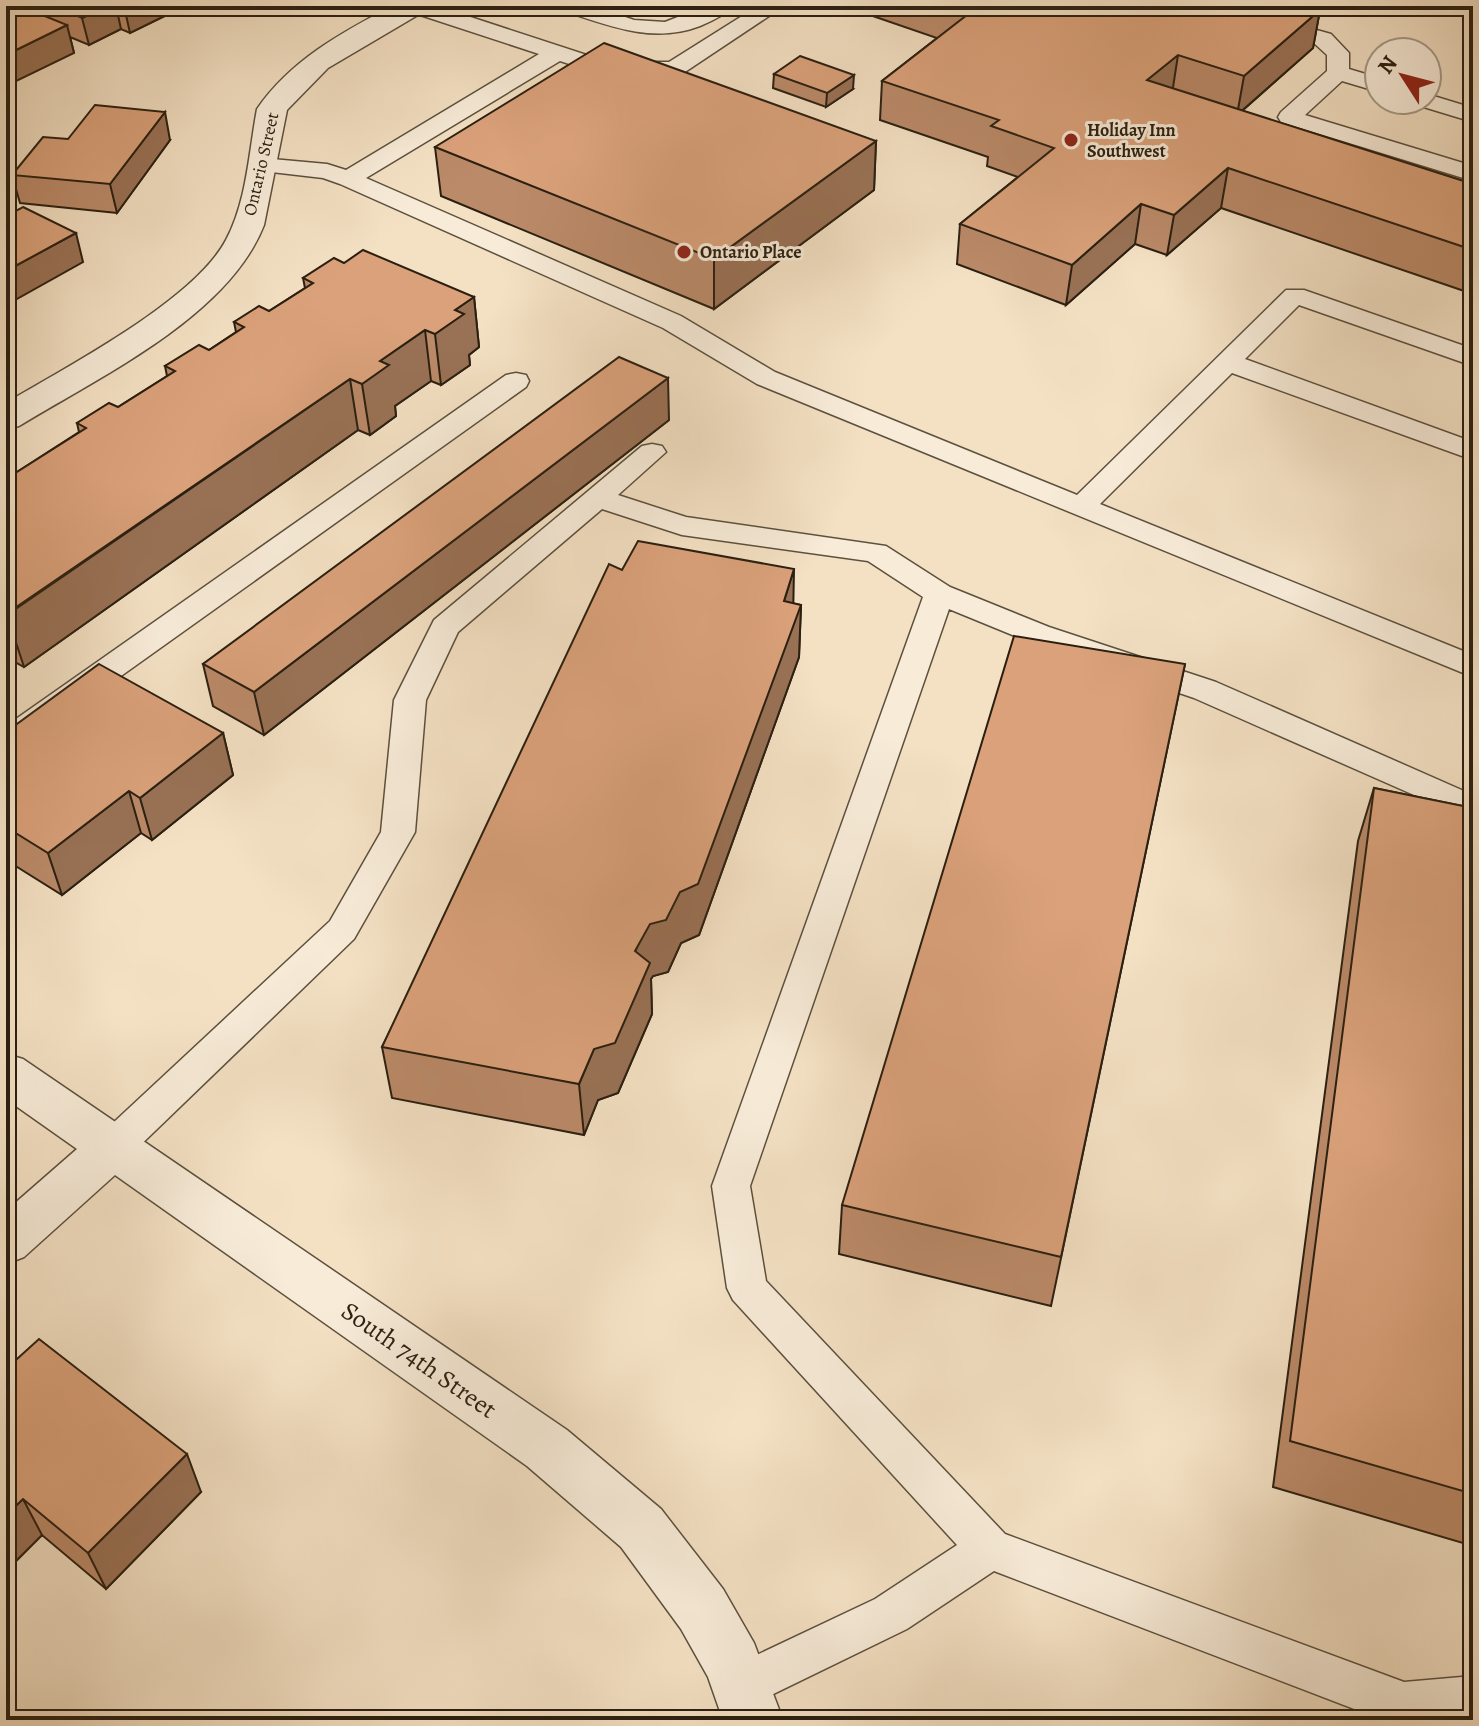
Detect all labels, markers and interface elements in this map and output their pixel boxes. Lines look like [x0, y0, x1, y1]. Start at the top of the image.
north arrow [1363, 36, 1443, 116]
text: N [1371, 50, 1404, 80]
street label: Ontario Street [237, 110, 285, 218]
place label: Holiday Inn Southwest [1087, 118, 1176, 163]
marker: Holiday Inn Southwest [1062, 131, 1080, 149]
place label: Ontario Place [700, 240, 802, 264]
marker: Ontario Place [675, 243, 693, 261]
street label: South 74th Street [334, 1293, 504, 1427]

